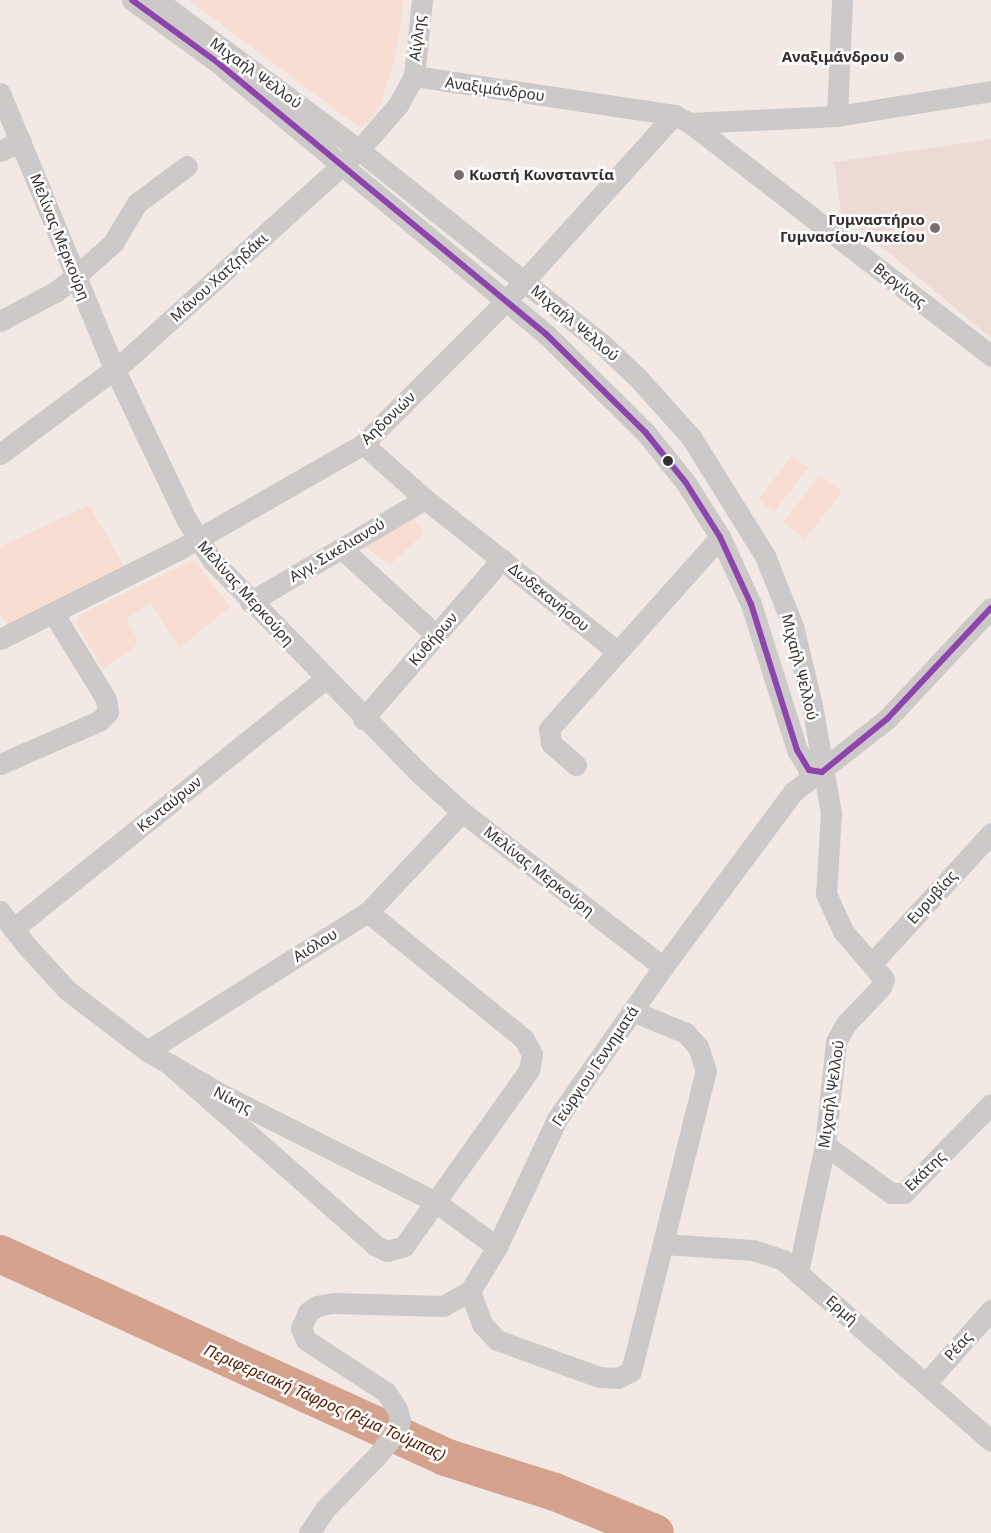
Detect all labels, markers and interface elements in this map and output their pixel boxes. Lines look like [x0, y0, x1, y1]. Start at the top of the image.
street label: Αίγλης [405, 14, 429, 62]
street label: Μιχαήλ Ψελλού [207, 34, 305, 112]
place label: Αναξιμάνδρου [782, 48, 889, 66]
marker: Αναξιμάνδρου [893, 51, 905, 63]
street label: Αναξιμάνδρου [444, 73, 546, 105]
place label: Κωστή Κωνσταντία [469, 166, 614, 184]
marker: Κωστή Κωνσταντία [453, 169, 465, 181]
street label: Μελίνας Μερκούρη [26, 171, 94, 303]
place label: Γυμναστήριο Γυμνασίου-Λυκείου [780, 210, 925, 245]
marker: Γυμναστήριο Γυμνασίου-Λυκείου [929, 222, 941, 234]
street label: Μάνου Χατζηδάκι [167, 229, 271, 325]
street label: Βεργίνας [870, 259, 930, 311]
street label: Μιχαήλ Ψελλού [527, 281, 623, 365]
street label: Αηδονιών [357, 388, 419, 448]
unlabelled marker [663, 456, 673, 466]
street label: Αγγ. Σικελιανού [286, 514, 388, 586]
street label: Μελίνας Μερκούρη [194, 537, 298, 649]
street label: Δωδεκανήσου [505, 559, 593, 635]
street label: Κυθήρων [405, 609, 461, 669]
street label: Μιχαήλ Ψελλού [778, 612, 822, 722]
street label: Κενταύρων [133, 773, 205, 835]
street label: Μελίνας Μερκούρη [480, 822, 598, 920]
street label: Ευρυβίας [903, 867, 961, 927]
street label: Αιόλου [290, 924, 340, 966]
street label: Γεώργιου Γεννηματά [548, 1002, 642, 1130]
street label: Μιχαήλ Ψελλού [815, 1039, 847, 1149]
street label: Νίκης [211, 1083, 255, 1117]
street label: Εκάτης [901, 1147, 949, 1195]
street label: Ερμή [823, 1291, 861, 1329]
street label: Ρέας [940, 1328, 976, 1364]
water label: Περιφερειακή Τάφρος (Ρέμα Τούμπας) [201, 1340, 449, 1464]

